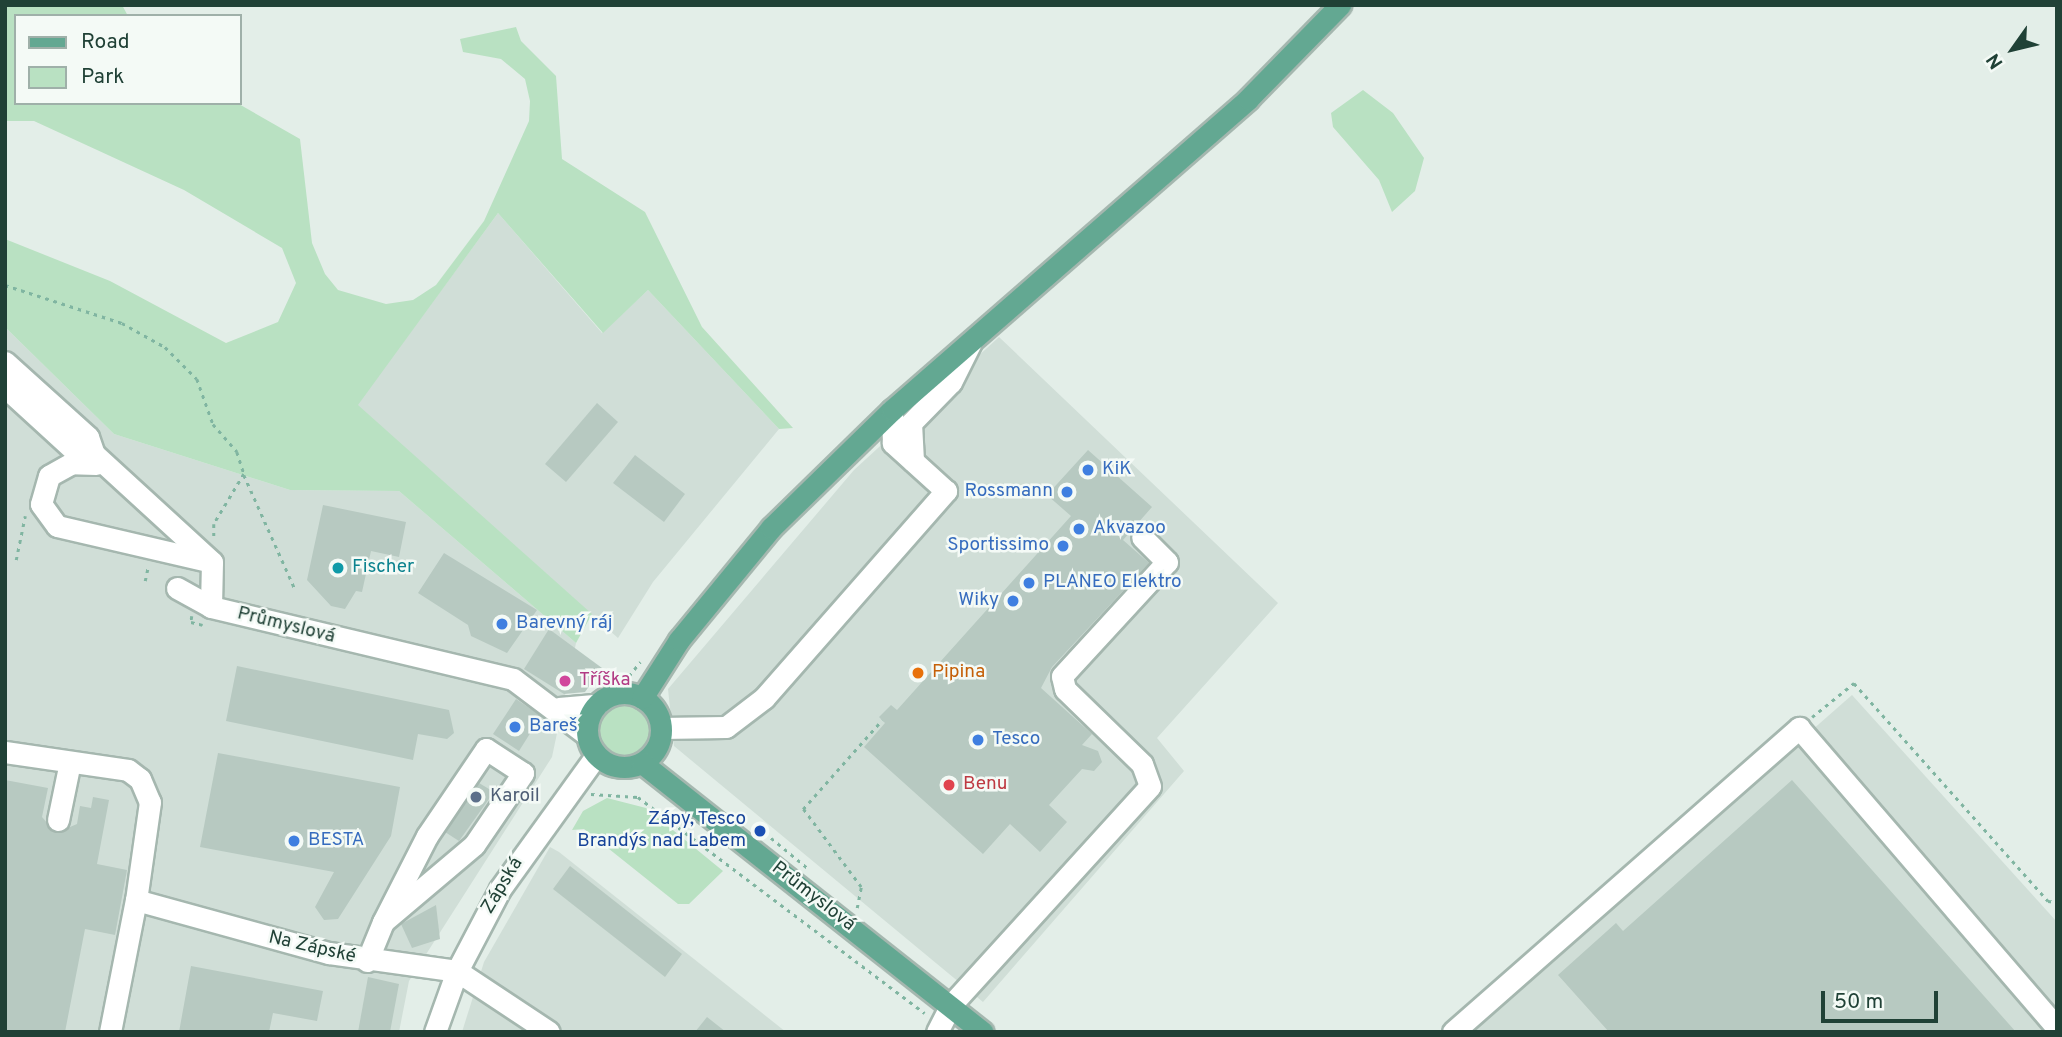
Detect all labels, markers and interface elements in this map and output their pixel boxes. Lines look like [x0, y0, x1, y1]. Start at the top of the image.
legend [14, 14, 242, 105]
north arrow [1978, 14, 2048, 84]
text: Road [81, 29, 130, 56]
text: N [1982, 48, 2009, 73]
text: Park [81, 64, 124, 91]
place label: KiK [1102, 459, 1132, 481]
marker: KiK [1080, 462, 1096, 478]
place label: Rossmann [965, 481, 1053, 503]
marker: Rossmann [1059, 484, 1075, 500]
place label: Akvazoo [1093, 518, 1166, 540]
marker: Akvazoo [1071, 521, 1087, 537]
place label: Sportissimo [947, 535, 1049, 557]
marker: Sportissimo [1055, 538, 1071, 554]
place label: Fischer [352, 557, 415, 579]
marker: Fischer [330, 560, 346, 576]
place label: PLANEO Elektro [1043, 572, 1182, 594]
marker: PLANEO Elektro [1021, 575, 1037, 591]
place label: Wiky [958, 590, 999, 612]
marker: Wiky [1005, 593, 1021, 609]
street label: Průmyslová [235, 603, 337, 649]
place label: Barevný ráj [516, 613, 613, 635]
marker: Barevný ráj [494, 616, 510, 632]
place label: Pipina [932, 662, 985, 684]
marker: Pipina [910, 665, 926, 681]
place label: Tříška [579, 670, 630, 692]
marker: Tříška [557, 673, 573, 689]
place label: Bareš [529, 716, 578, 738]
marker: Bareš [507, 719, 523, 735]
place label: Tesco [992, 729, 1040, 751]
marker: Tesco [970, 732, 986, 748]
place label: Benu [963, 774, 1007, 796]
marker: Benu [941, 777, 957, 793]
place label: Karoil [490, 786, 540, 808]
marker: Karoil [468, 789, 484, 805]
place label: Zápy, Tesco Brandýs nad Labem [577, 809, 746, 853]
marker: Zápy, Tesco Brandýs nad Labem [752, 823, 768, 839]
place label: BESTA [308, 830, 364, 852]
marker: BESTA [286, 833, 302, 849]
street label: Zápská [477, 854, 529, 918]
street label: Průmyslová [767, 857, 859, 937]
street label: Na Zápské [266, 927, 358, 969]
scale bar [1824, 978, 1941, 1022]
text: 50 m [1834, 989, 1883, 1016]

